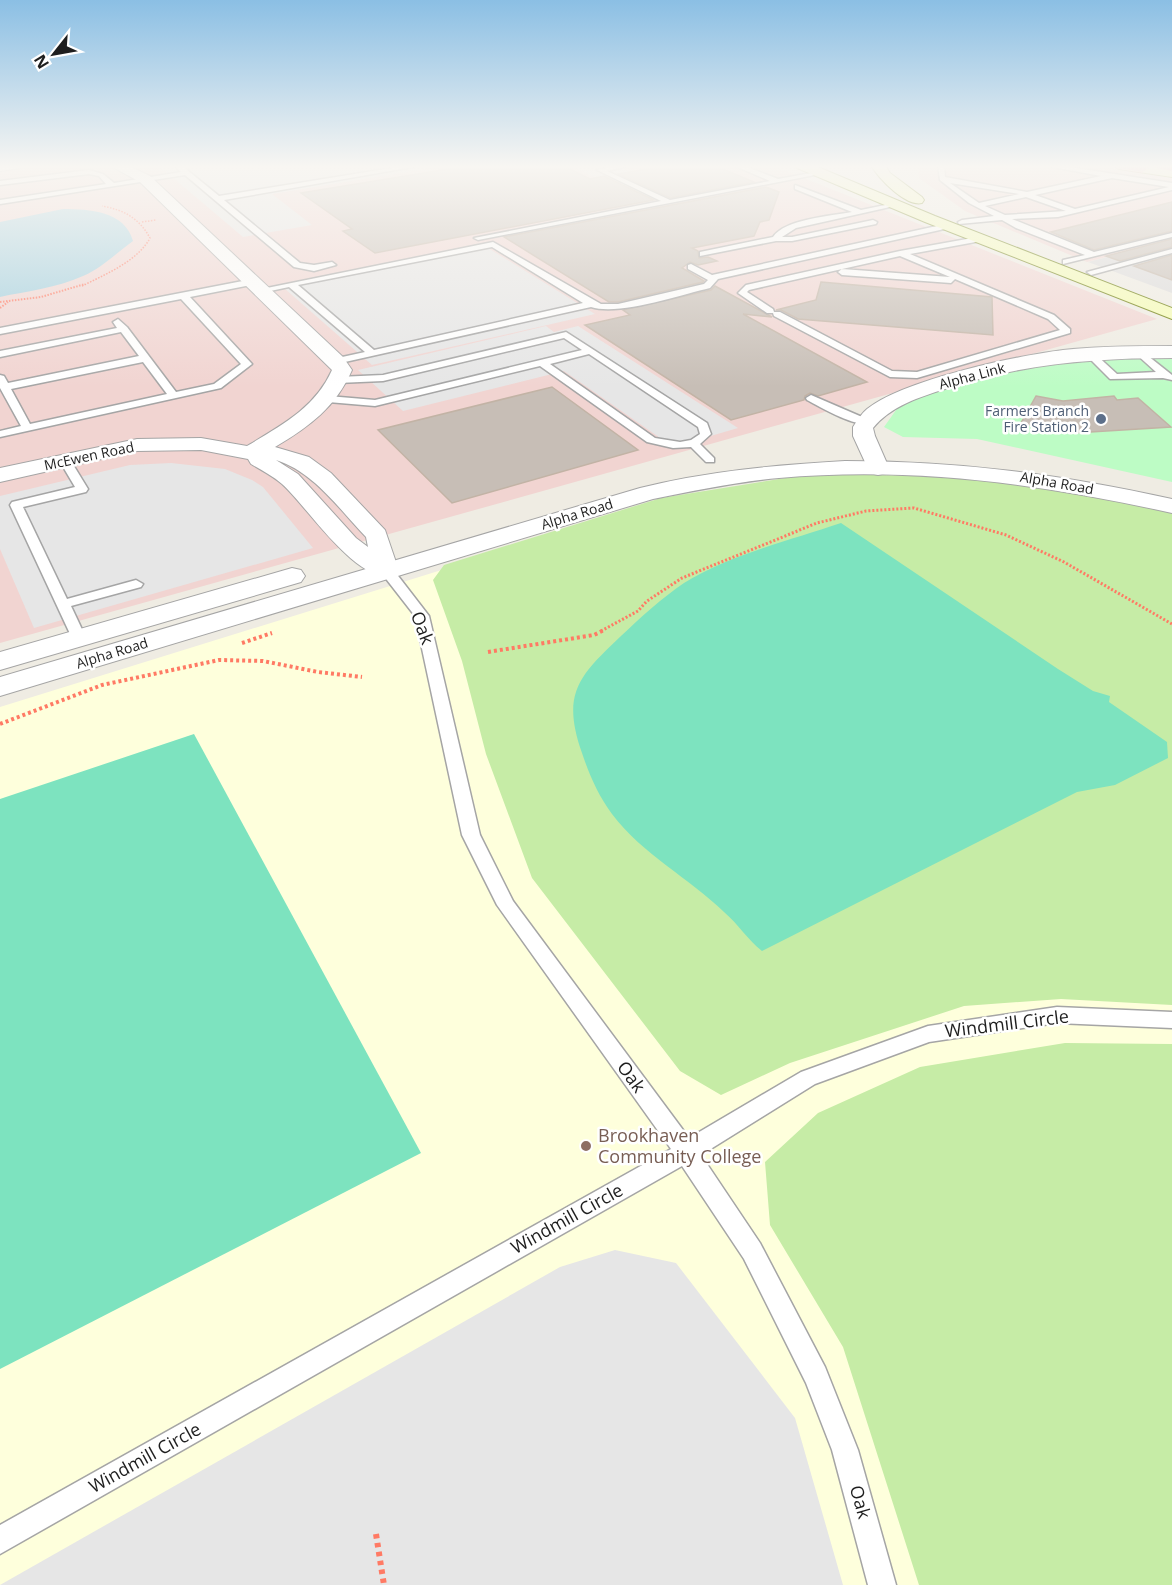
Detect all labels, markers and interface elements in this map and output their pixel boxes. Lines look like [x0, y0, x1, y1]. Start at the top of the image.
north arrow [24, 24, 84, 84]
text: N [28, 50, 54, 73]
street label: Alpha Link [937, 357, 1008, 393]
place label: Farmers Branch Fire Station 2 [985, 401, 1089, 436]
marker: Farmers Branch Fire Station 2 [1094, 412, 1108, 426]
street label: McEwen Road [42, 437, 136, 474]
street label: Alpha Road [1019, 467, 1095, 498]
street label: Alpha Road [539, 494, 615, 533]
street label: Oak [406, 608, 440, 648]
street label: Alpha Road [74, 633, 150, 672]
street label: Windmill Circle [944, 1003, 1070, 1043]
street label: Oak [612, 1056, 652, 1097]
place label: Brookhaven Community College [598, 1123, 761, 1168]
marker: Brookhaven Community College [579, 1139, 593, 1153]
street label: Windmill Circle [506, 1177, 627, 1259]
street label: Windmill Circle [84, 1416, 205, 1498]
street label: Oak [845, 1482, 877, 1522]

